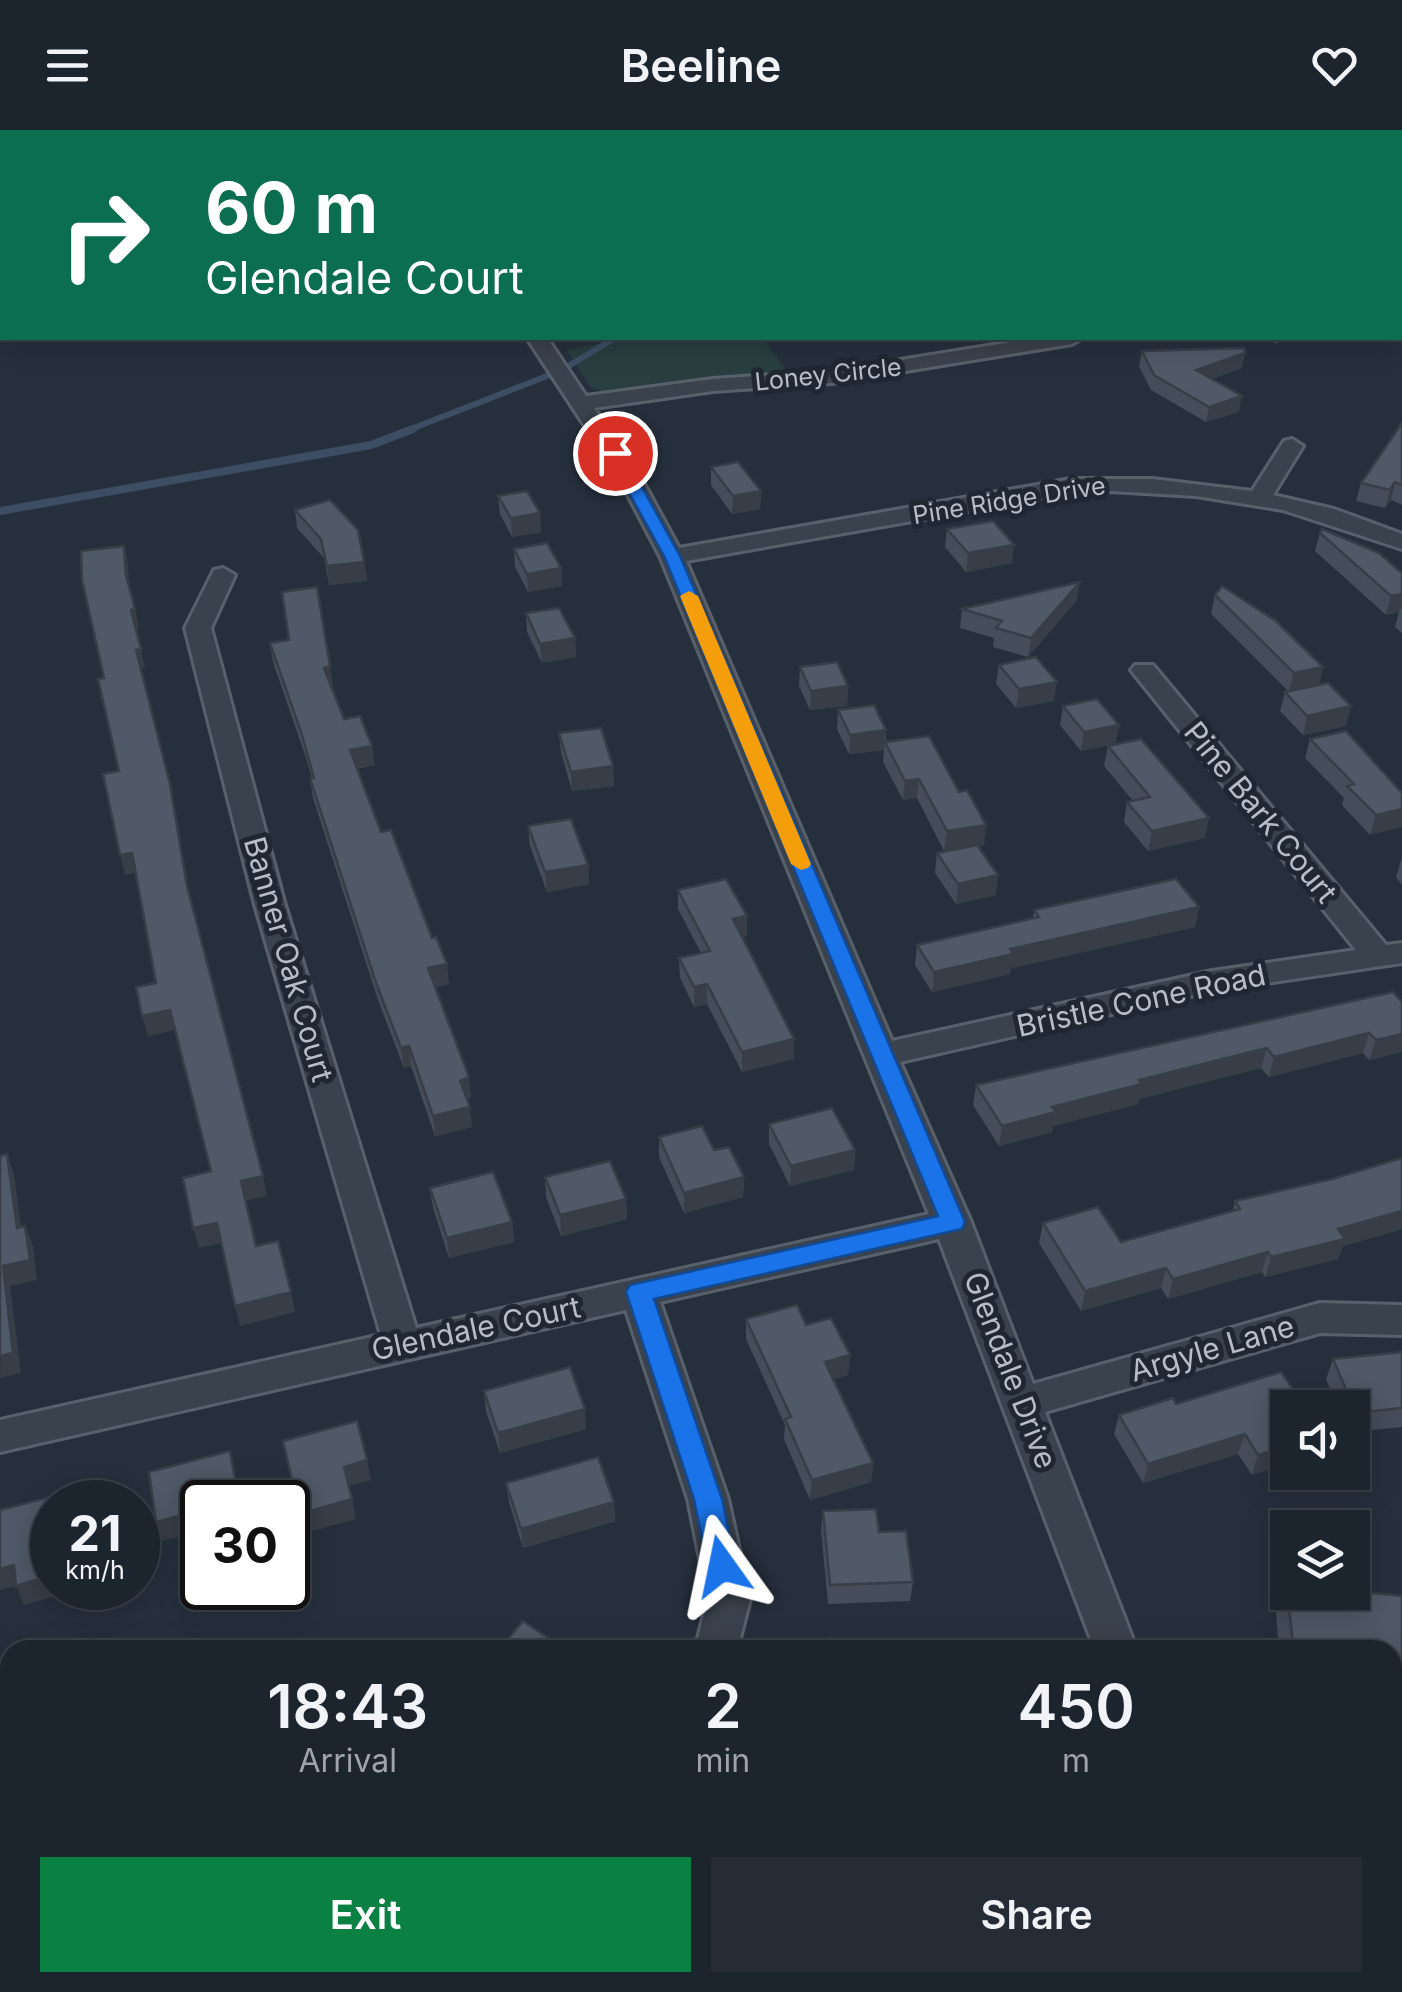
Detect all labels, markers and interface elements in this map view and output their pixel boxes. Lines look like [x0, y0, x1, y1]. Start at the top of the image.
icon: menu [40, 38, 95, 93]
text: Beeline [621, 38, 781, 93]
icon: heart [1307, 38, 1362, 93]
text: 60 m [205, 165, 378, 250]
icon: right [40, 170, 170, 300]
text: Glendale Court [205, 250, 524, 305]
street label: Loney Circle [753, 351, 903, 397]
pin [573, 411, 658, 496]
icon: arrive [588, 426, 643, 481]
street label: Pine Ridge Drive [910, 470, 1108, 530]
street label: Pine Bark Court [1177, 714, 1345, 910]
street label: Banner Oak Court [237, 832, 341, 1086]
street label: Bristle Cone Road [1013, 956, 1269, 1044]
street label: Glendale Drive [957, 1267, 1065, 1473]
street label: Glendale Court [368, 1288, 584, 1368]
street label: Argyle Lane [1126, 1307, 1298, 1389]
map controls [1270, 1390, 1370, 1610]
button: sound [1270, 1390, 1370, 1490]
speed limit sign: 30 [180, 1480, 310, 1610]
text: 21 [68, 1503, 122, 1563]
button: layers [1270, 1510, 1370, 1610]
position arrow [670, 1514, 774, 1618]
text: km/h [65, 1555, 125, 1585]
text: 18:43 [267, 1670, 428, 1742]
text: 2 [704, 1670, 742, 1742]
text: 450 [1017, 1670, 1135, 1742]
text: Arrival [299, 1741, 397, 1780]
text: min [696, 1741, 750, 1780]
text: m [1062, 1741, 1090, 1780]
button: Exit [40, 1857, 691, 1972]
button: Share [711, 1857, 1362, 1972]

